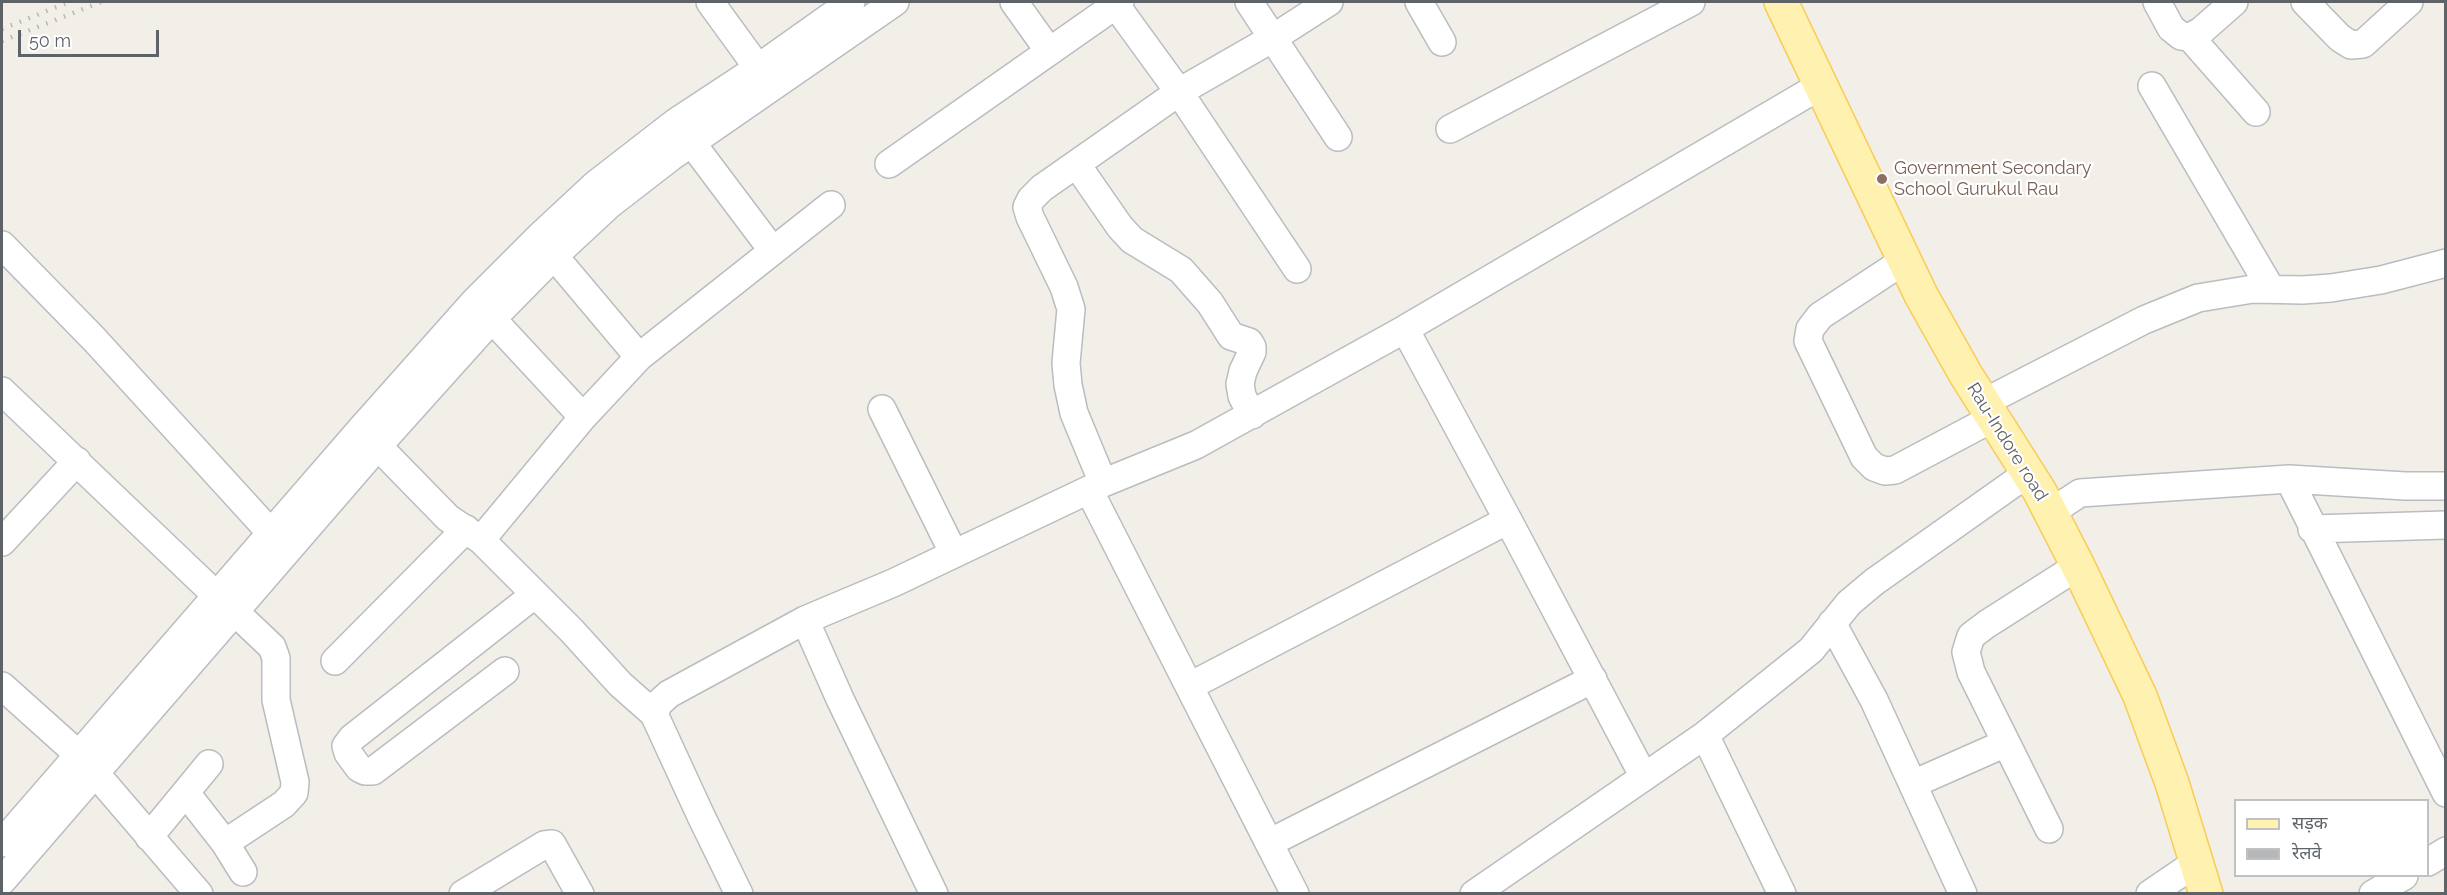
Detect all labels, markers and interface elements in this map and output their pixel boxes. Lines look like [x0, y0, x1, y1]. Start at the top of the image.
scale bar [21, 18, 162, 56]
text: 50 m [29, 30, 71, 51]
place label: Government Secondary School Gurukul Rau [1894, 158, 2092, 201]
marker: Government Secondary School Gurukul Rau [1875, 172, 1889, 186]
street label: Rau-Indore road [1962, 379, 2052, 505]
legend [2234, 799, 2429, 877]
text: सड़क [2292, 812, 2328, 833]
text: रेलवे [2292, 842, 2322, 863]

